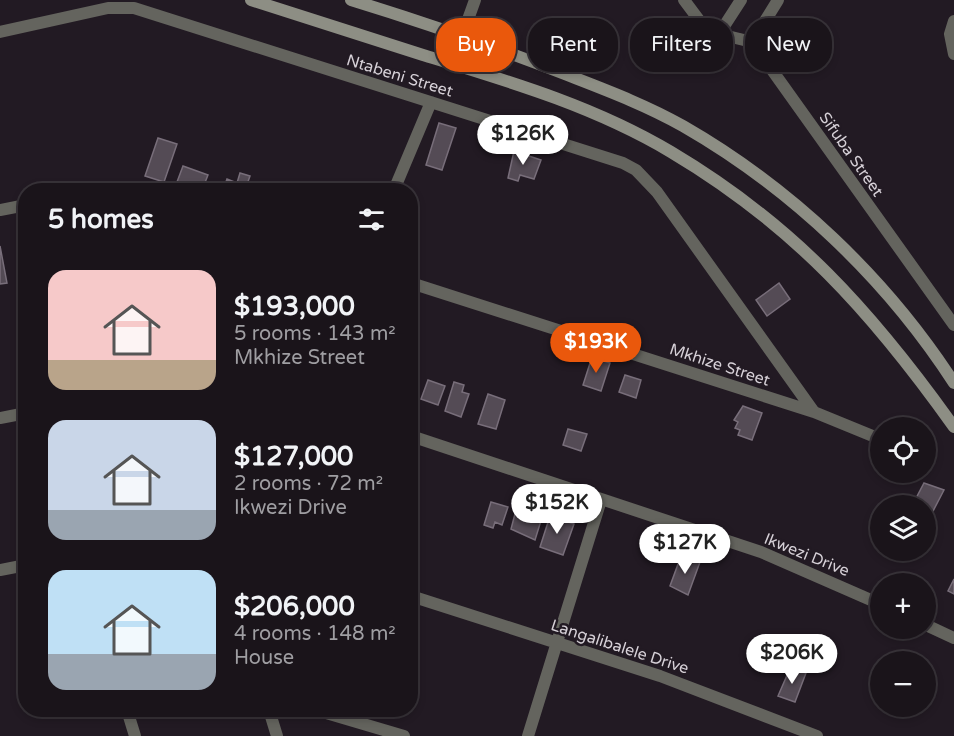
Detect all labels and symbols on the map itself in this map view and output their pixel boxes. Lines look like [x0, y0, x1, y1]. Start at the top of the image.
street label: Ntabeni Street [344, 50, 455, 102]
street label: Sifuba Street [815, 108, 888, 201]
pin: $126K [481, 115, 565, 166]
pin: $193K [554, 323, 638, 374]
street label: Mkhize Street [667, 339, 773, 391]
pin: $152K [515, 484, 599, 535]
pin: $127K [643, 524, 727, 575]
street label: Ikwezi Drive [761, 529, 852, 581]
street label: Langalibalele Drive [548, 615, 691, 679]
pin: $206K [750, 634, 834, 685]

